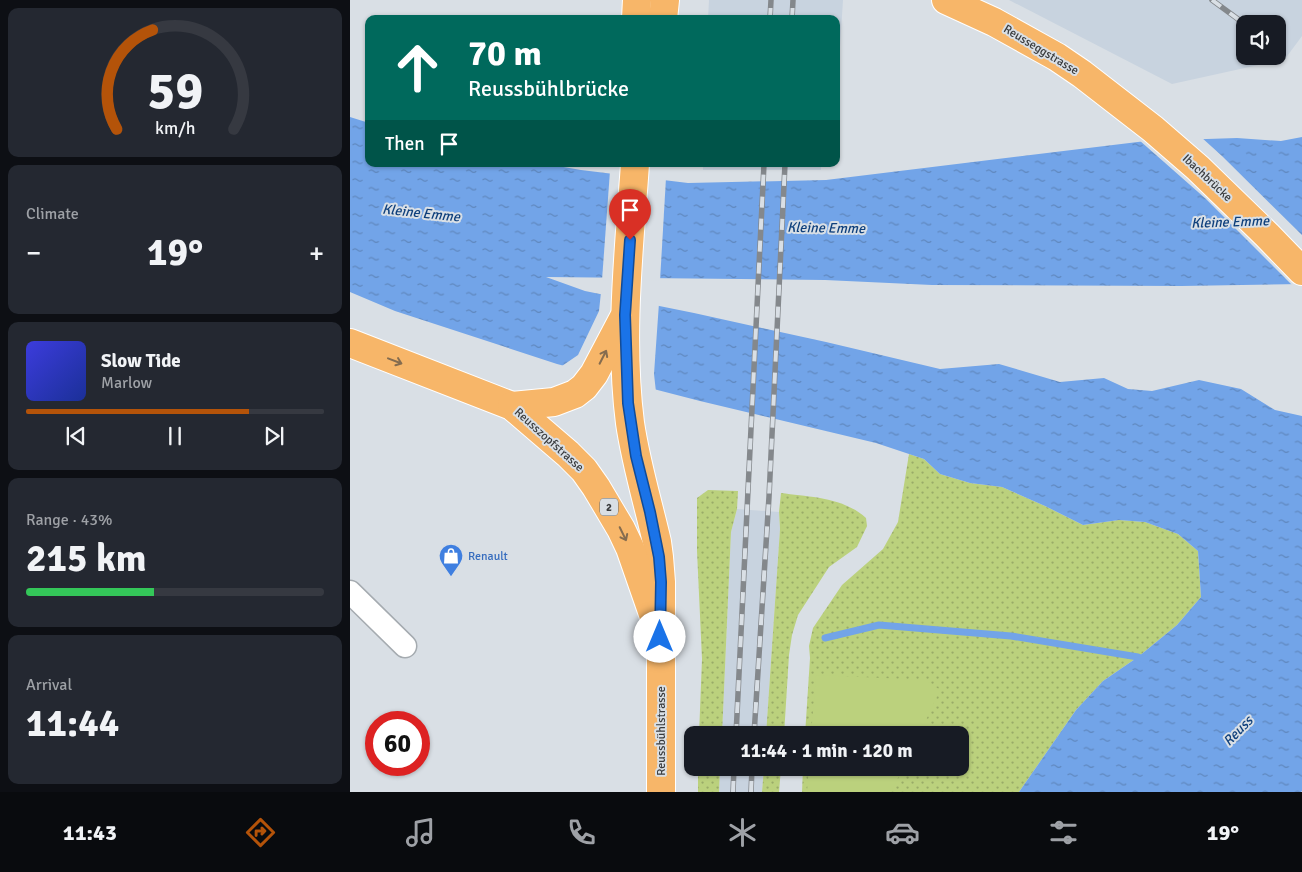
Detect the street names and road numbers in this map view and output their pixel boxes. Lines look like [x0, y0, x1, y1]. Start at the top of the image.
street label: Reusseggstrasse [1001, 22, 1081, 78]
street label: Ibachbrücke [1179, 151, 1235, 205]
street label: Reusszopfstrasse [511, 405, 587, 475]
road number: 2 [600, 498, 618, 516]
street label: Reussbühlstrasse [654, 686, 669, 776]

